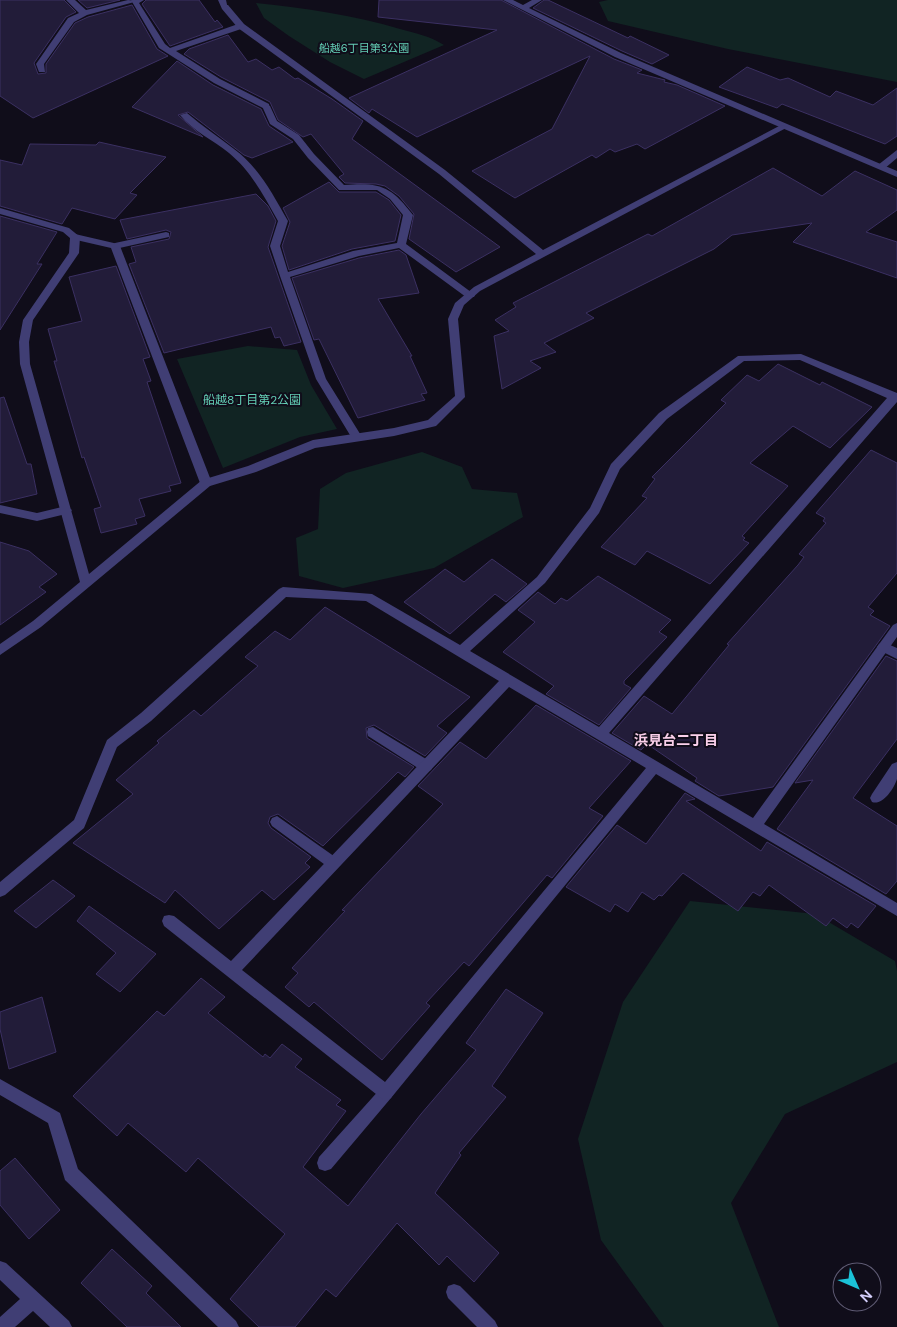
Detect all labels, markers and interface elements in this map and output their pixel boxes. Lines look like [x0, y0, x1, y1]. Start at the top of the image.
park label: 船越6丁目第3公園 [319, 41, 409, 55]
park label: 船越8丁目第2公園 [203, 392, 301, 408]
district label: 浜見台二丁目 [634, 731, 718, 749]
north arrow [832, 1262, 882, 1312]
text: N [856, 1286, 876, 1306]

